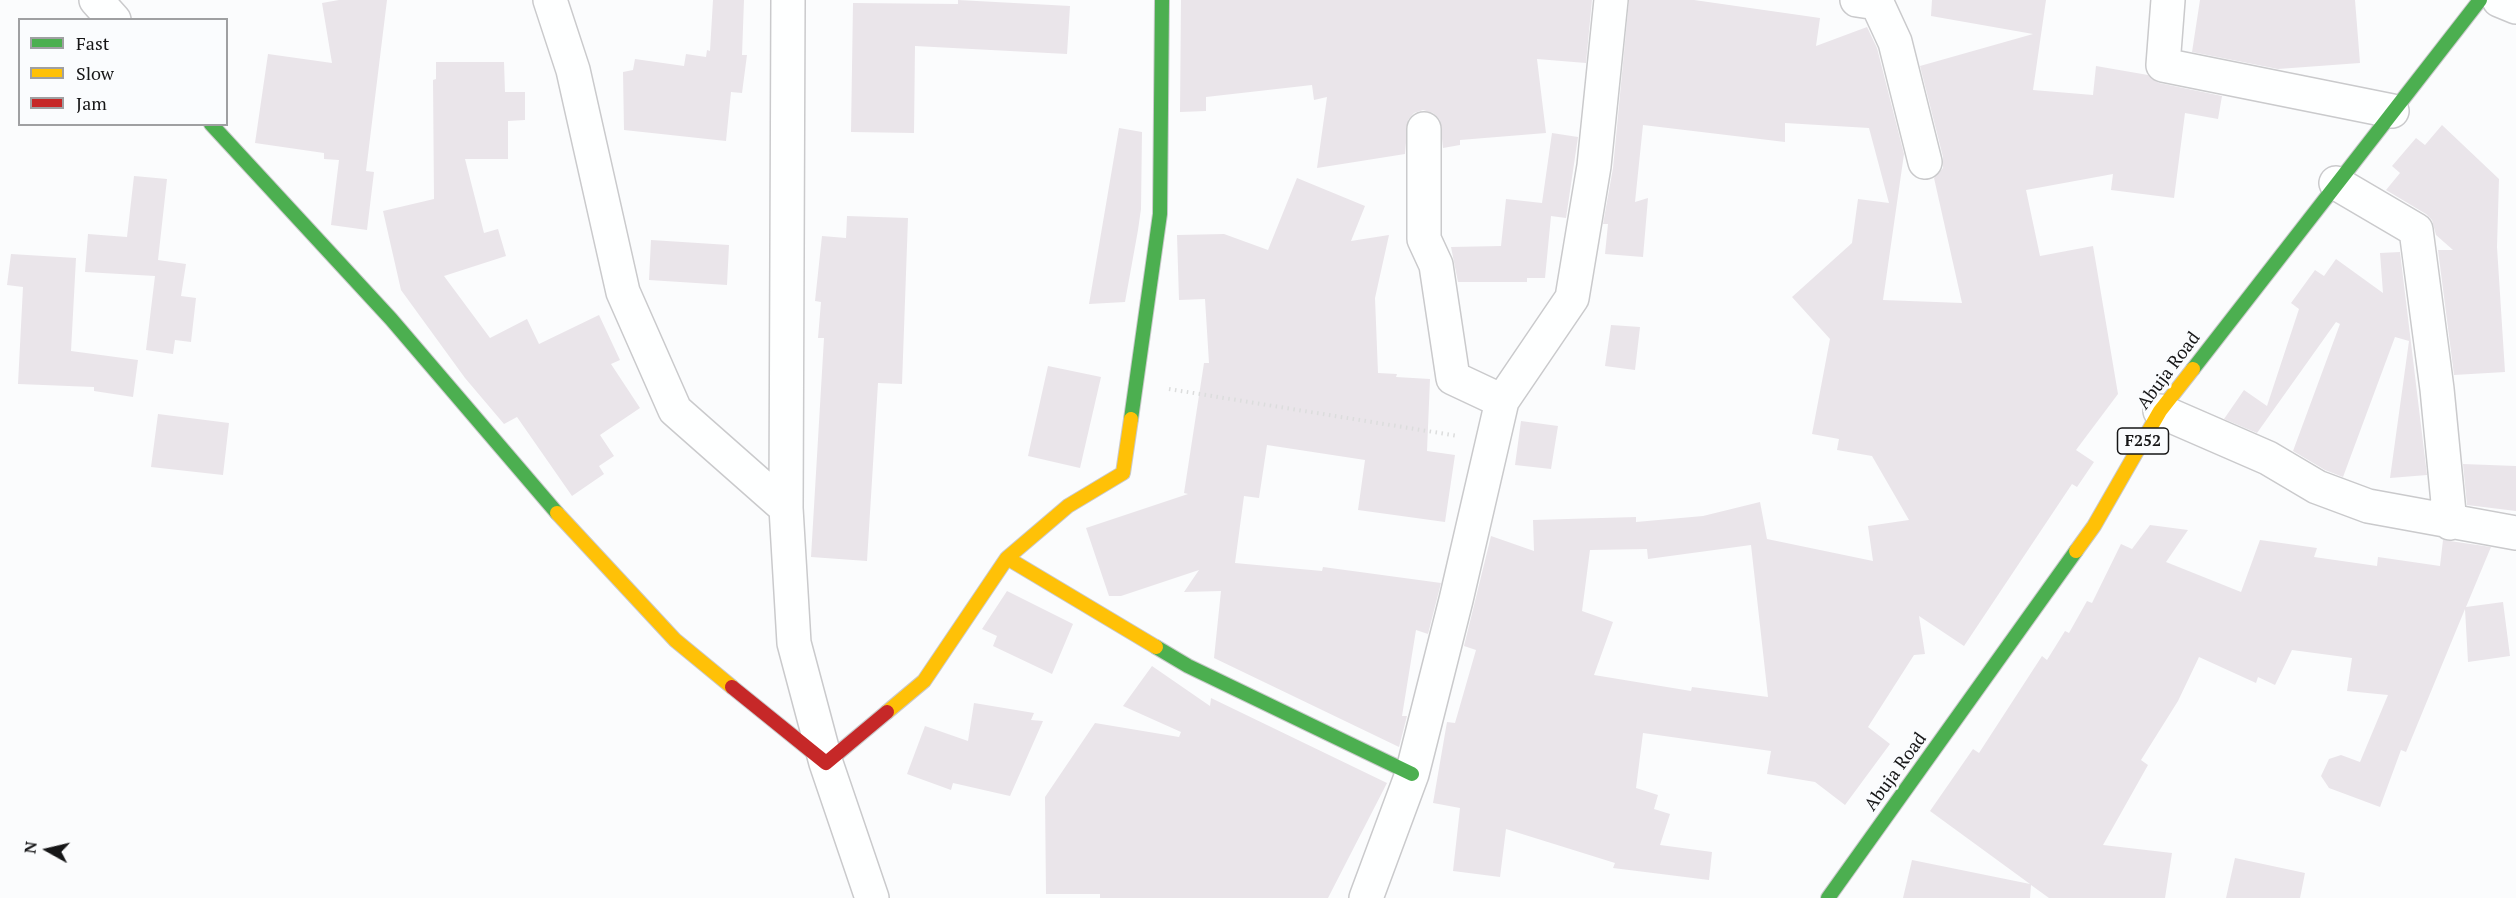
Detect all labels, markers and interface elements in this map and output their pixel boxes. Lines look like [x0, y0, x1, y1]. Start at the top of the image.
legend [18, 18, 228, 126]
text: Fast [76, 31, 109, 55]
text: Slow [76, 61, 114, 85]
text: Jam [76, 91, 107, 115]
street label: Abuja Road [2133, 328, 2205, 414]
road number: F252 [2118, 428, 2168, 454]
street label: Abuja Road [1860, 729, 1932, 815]
north arrow [18, 820, 78, 880]
text: N [18, 840, 42, 855]

